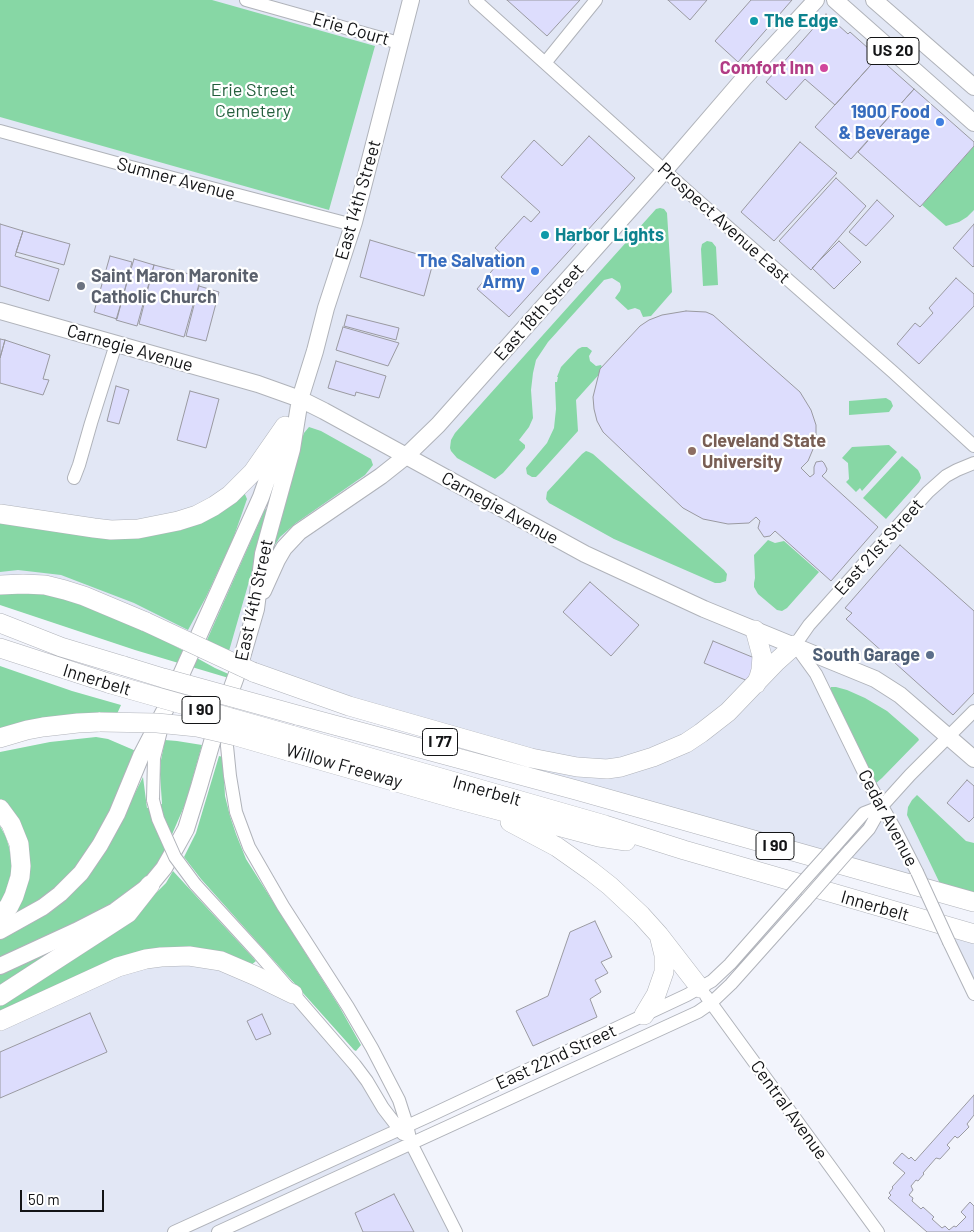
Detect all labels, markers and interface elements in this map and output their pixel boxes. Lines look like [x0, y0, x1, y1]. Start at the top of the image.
street label: Erie Court [310, 8, 392, 50]
place label: The Edge [764, 10, 838, 32]
marker: The Edge [748, 15, 760, 27]
road number: US 20 [867, 37, 919, 64]
place label: Comfort Inn [720, 57, 814, 79]
marker: Comfort Inn [818, 62, 830, 74]
park label: Erie Street Cemetery [211, 79, 295, 122]
place label: 1900 Food & Beverage [839, 101, 930, 144]
marker: 1900 Food & Beverage [934, 116, 946, 128]
street label: East 14th Street [331, 137, 385, 263]
street label: Sumner Avenue [114, 153, 238, 205]
street label: Prospect Avenue East [653, 158, 795, 288]
place label: Harbor Lights [555, 224, 664, 246]
marker: Harbor Lights [539, 229, 551, 241]
place label: The Salvation Army [417, 250, 525, 292]
street label: East 18th Street [490, 259, 588, 365]
place label: Saint Maron Maronite Catholic Church [91, 265, 259, 308]
marker: The Salvation Army [529, 265, 541, 277]
marker: Saint Maron Maronite Catholic Church [75, 280, 87, 292]
street label: Carnegie Avenue [64, 320, 196, 376]
place label: Cleveland State University [702, 430, 826, 472]
marker: Cleveland State University [686, 445, 698, 457]
street label: Carnegie Avenue [438, 467, 562, 549]
street label: East 21st Street [830, 494, 928, 600]
street label: East 14th Street [231, 537, 277, 663]
place label: South Garage [813, 644, 920, 666]
marker: South Garage [924, 649, 936, 661]
street label: Innerbelt [60, 659, 134, 701]
road number: I 90 [182, 696, 220, 724]
road number: I 77 [422, 729, 458, 756]
street label: Willow Freeway [283, 739, 405, 793]
street label: Cedar Avenue [853, 766, 923, 870]
street label: Innerbelt [450, 771, 524, 811]
road number: I 90 [756, 832, 794, 859]
street label: Innerbelt [838, 886, 912, 926]
street label: East 22nd Street [492, 1020, 620, 1094]
street label: Central Avenue [746, 1056, 832, 1164]
scale bar [22, 1180, 106, 1212]
text: 50 m [28, 1190, 60, 1208]

